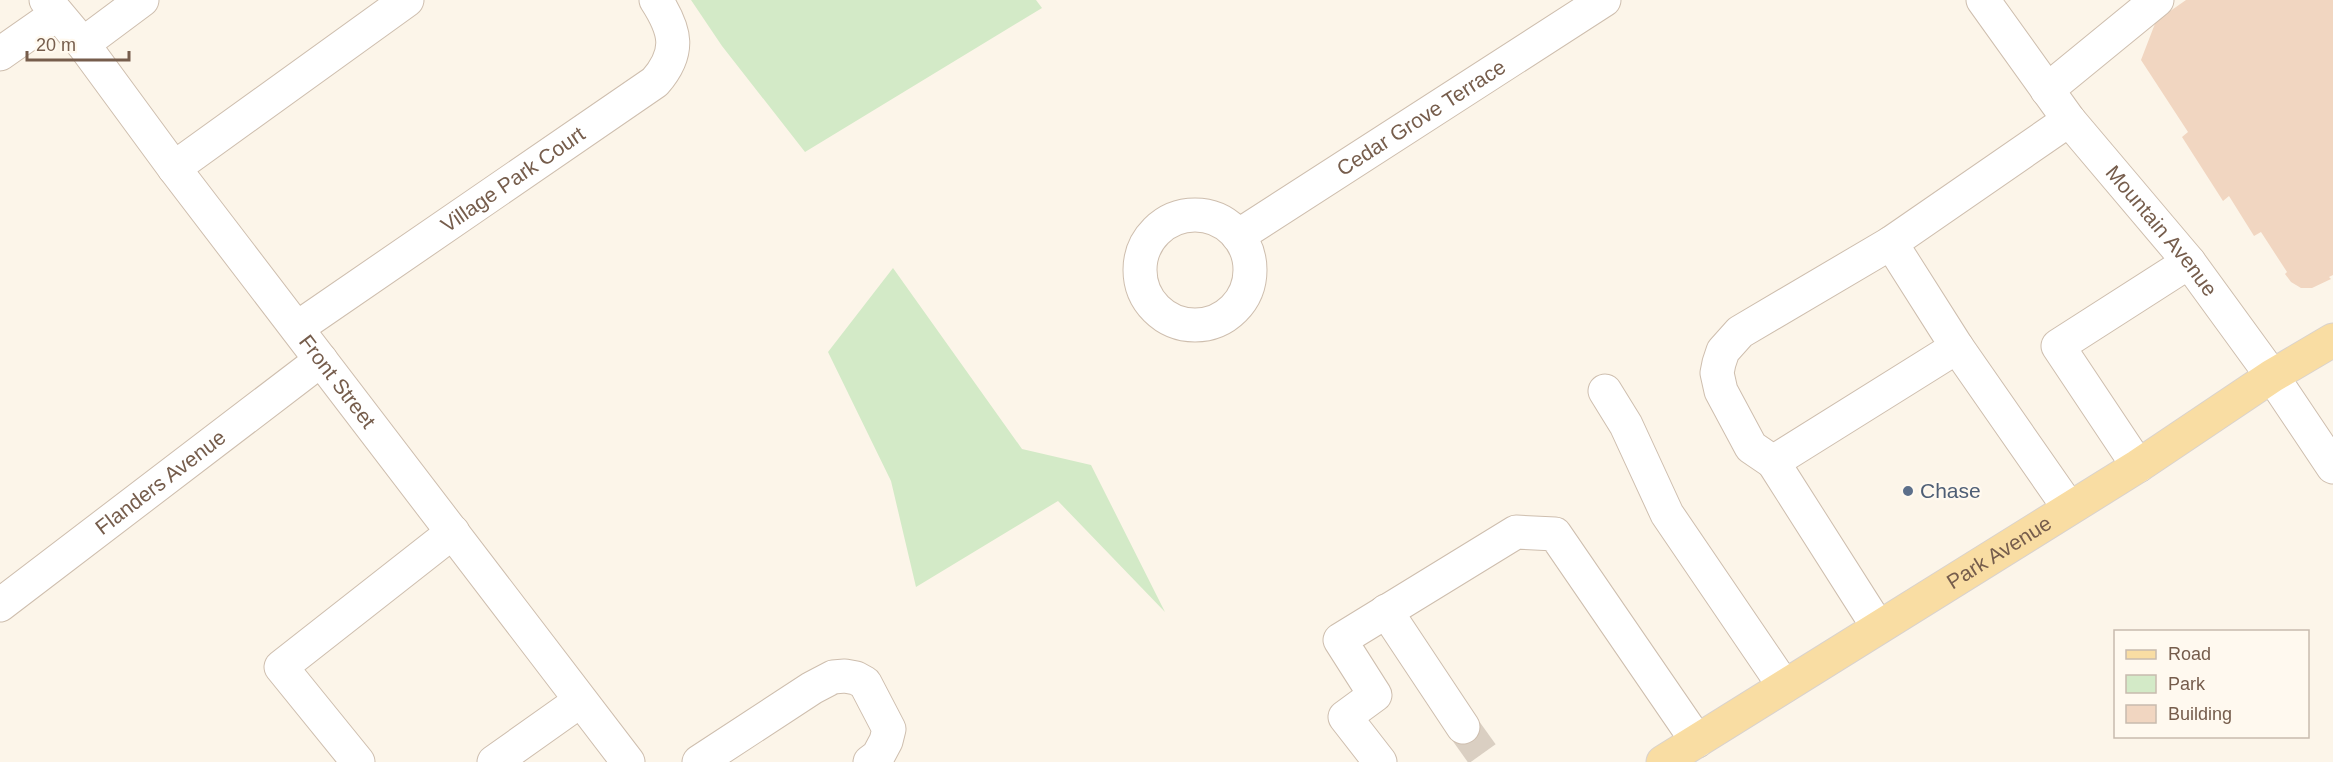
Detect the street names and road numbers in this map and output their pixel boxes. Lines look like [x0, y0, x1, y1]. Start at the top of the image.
street label: Cedar Grove Terrace [1332, 55, 1509, 180]
street label: Village Park Court [436, 122, 589, 237]
street label: Mountain Avenue [2101, 161, 2222, 300]
street label: Front Street [295, 330, 380, 432]
street label: Flanders Avenue [91, 425, 230, 539]
street label: Park Avenue [1942, 511, 2055, 593]

